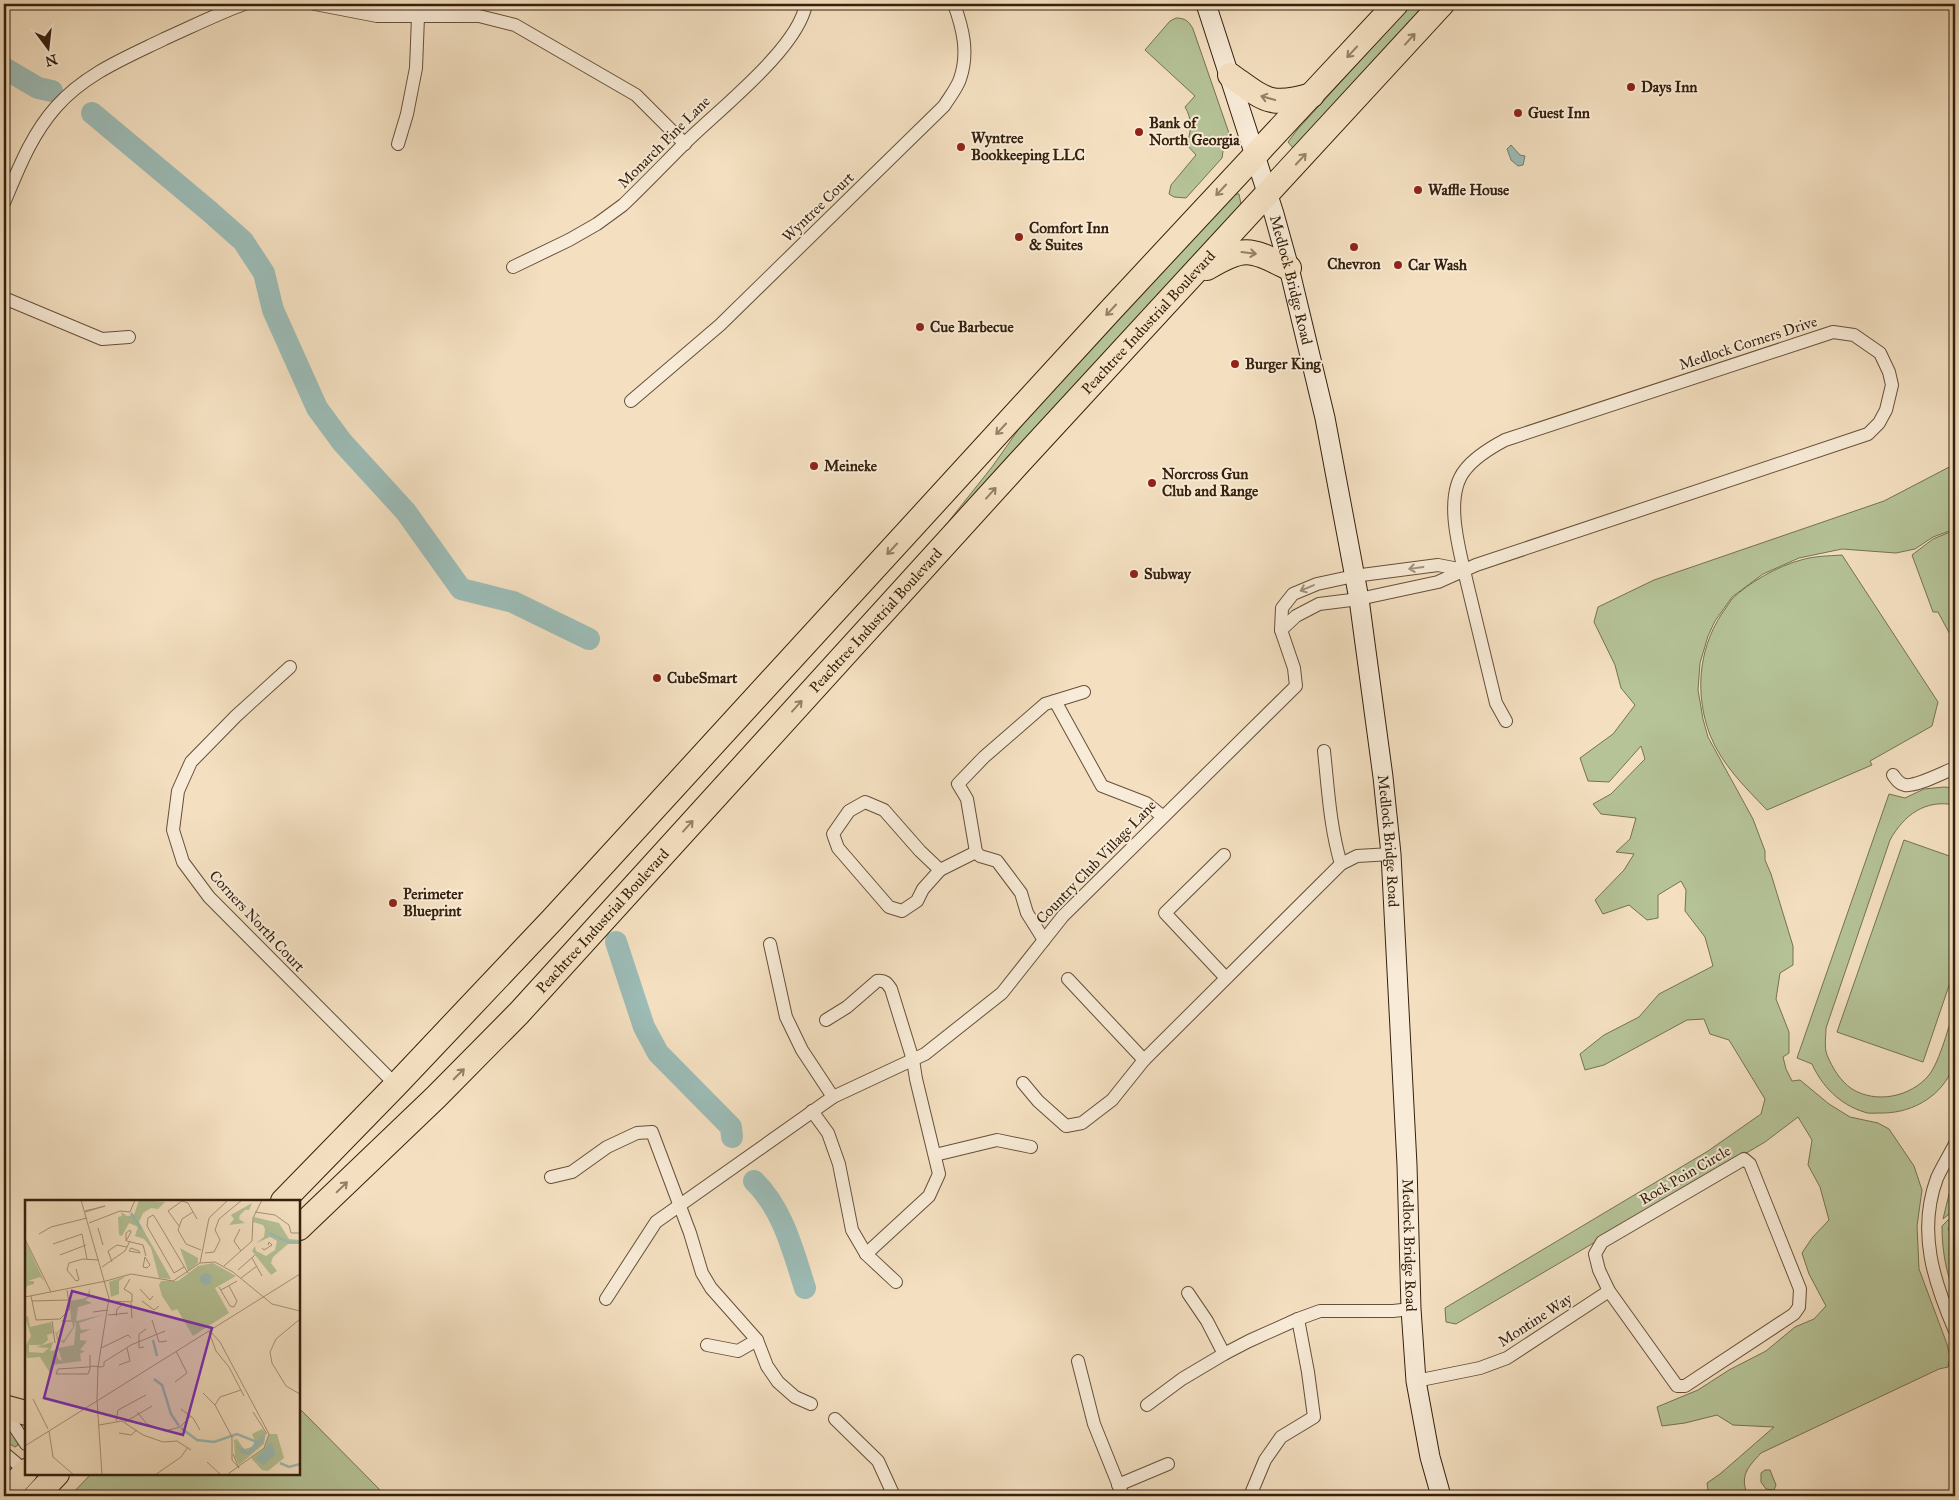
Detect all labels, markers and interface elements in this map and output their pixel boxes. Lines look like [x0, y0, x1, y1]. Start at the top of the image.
north arrow [22, 22, 72, 72]
one-way arrow [1404, 32, 1416, 45]
one-way arrow [1346, 46, 1358, 58]
text: N [43, 50, 59, 70]
place label: Days Inn [1641, 78, 1698, 97]
marker: Days Inn [1625, 81, 1637, 93]
street label: Monarch Pine Lane [614, 92, 714, 192]
one-way arrow [1260, 93, 1276, 102]
place label: Guest Inn [1528, 104, 1591, 122]
marker: Guest Inn [1512, 107, 1524, 119]
place label: Bank of North Georgia [1149, 114, 1240, 150]
marker: Bank of North Georgia [1133, 126, 1145, 138]
place label: Wyntree Bookkeeping LLC [971, 129, 1085, 165]
marker: Wyntree Bookkeeping LLC [955, 141, 967, 153]
one-way arrow [1295, 152, 1307, 165]
street label: Wyntree Court [778, 168, 858, 246]
place label: Waffle House [1428, 181, 1510, 199]
one-way arrow [1215, 184, 1227, 197]
marker: Waffle House [1412, 184, 1424, 196]
street label: Medlock Bridge Road [1266, 213, 1316, 347]
place label: Comfort Inn & Suites [1029, 219, 1110, 254]
marker: Comfort Inn & Suites [1013, 231, 1025, 243]
marker: Chevron [1348, 241, 1360, 253]
street label: Peachtree Industrial Boulevard [1078, 247, 1219, 398]
one-way arrow [1241, 248, 1257, 258]
place label: Chevron [1327, 255, 1382, 273]
place label: Car Wash [1408, 256, 1468, 274]
marker: Car Wash [1392, 259, 1404, 271]
one-way arrow [1105, 303, 1117, 316]
street label: Medlock Corners Drive [1677, 312, 1819, 374]
place label: Cue Barbecue [930, 318, 1014, 336]
marker: Cue Barbecue [914, 321, 926, 333]
place label: Burger King [1245, 355, 1322, 374]
marker: Burger King [1229, 358, 1241, 370]
one-way arrow [995, 423, 1007, 436]
place label: Meineke [824, 457, 878, 475]
marker: Meineke [808, 460, 820, 472]
place label: Norcross Gun Club and Range [1162, 465, 1259, 501]
marker: Norcross Gun Club and Range [1146, 477, 1158, 489]
one-way arrow [985, 486, 997, 499]
one-way arrow [886, 543, 897, 556]
street label: Peachtree Industrial Boulevard [806, 544, 946, 696]
one-way arrow [1408, 563, 1424, 573]
place label: Subway [1144, 565, 1192, 584]
marker: Subway [1128, 568, 1140, 580]
one-way arrow [1300, 584, 1315, 593]
place label: CubeSmart [667, 669, 738, 687]
marker: CubeSmart [651, 672, 663, 684]
one-way arrow [791, 699, 803, 712]
street label: Medlock Bridge Road [1374, 774, 1403, 908]
street label: Country Club Village Lane [1032, 796, 1160, 928]
one-way arrow [682, 820, 694, 833]
street label: Peachtree Industrial Boulevard [533, 845, 673, 997]
street label: Corners North Court [206, 867, 309, 976]
place label: Perimeter Blueprint [403, 885, 464, 921]
marker: Perimeter Blueprint [387, 897, 399, 909]
one-way arrow [453, 1068, 465, 1080]
street label: Rock Poin Circle [1636, 1142, 1734, 1208]
street label: Medlock Bridge Road [1398, 1179, 1420, 1312]
one-way arrow [336, 1181, 348, 1193]
inset map [25, 1200, 300, 1475]
street label: Montine Way [1495, 1289, 1576, 1351]

